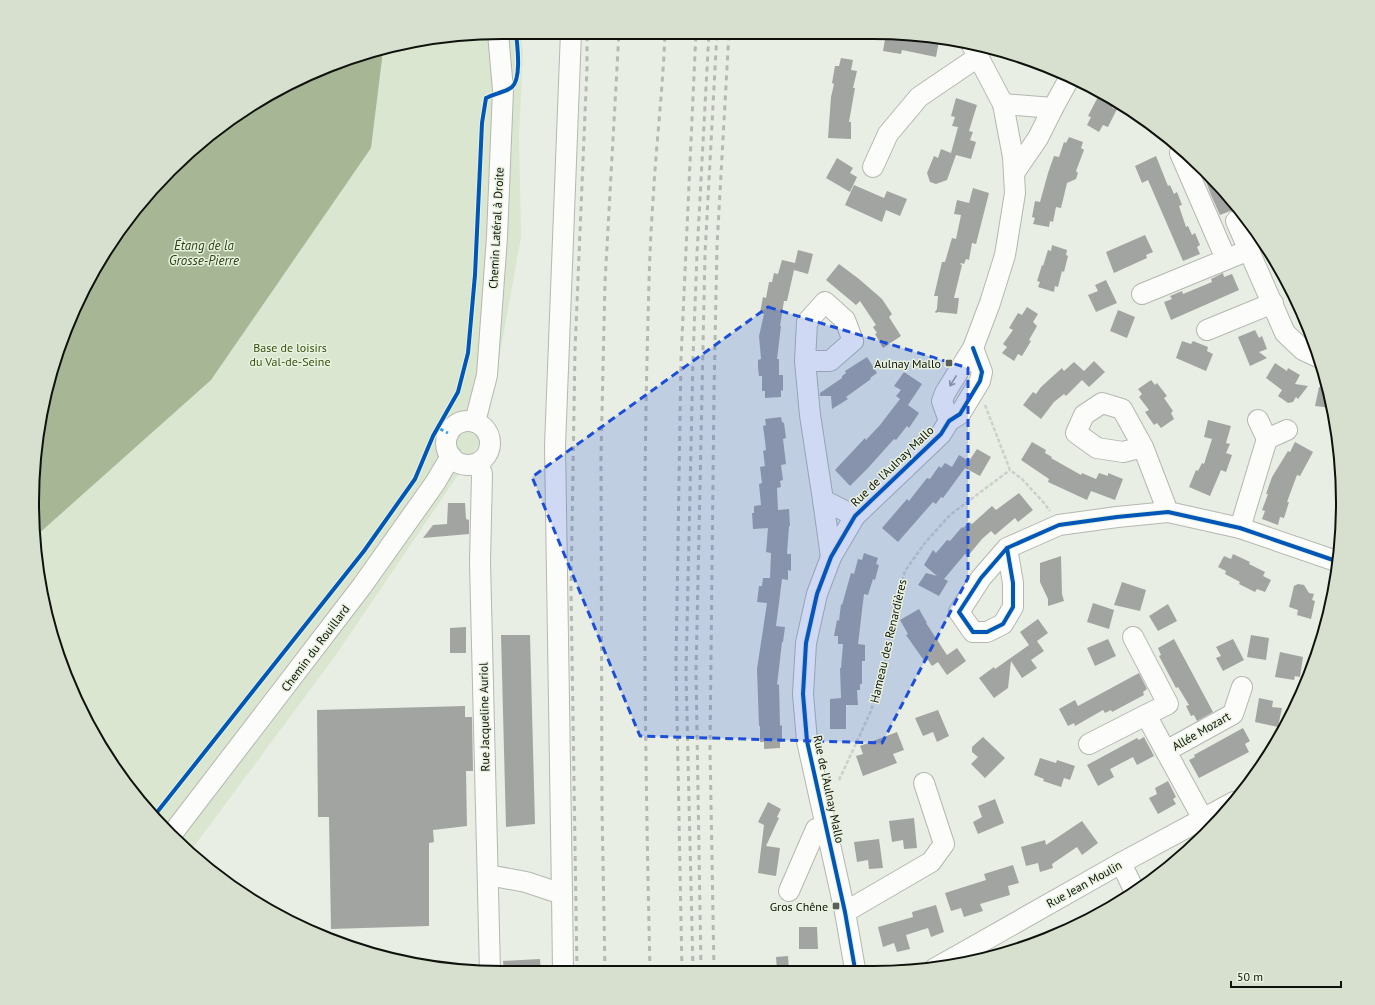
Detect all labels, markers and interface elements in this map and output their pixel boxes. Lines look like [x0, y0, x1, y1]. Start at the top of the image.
street label: Chemin Latéral à Droite [485, 167, 507, 289]
water label: Étang de la Grosse-Pierre [169, 237, 239, 269]
park label: Base de loisirs du Val-de-Seine [250, 340, 330, 369]
place label: Aulnay Mallo [874, 356, 941, 371]
marker: Aulnay Mallo [944, 358, 954, 368]
one-way arrow [948, 375, 956, 387]
street label: Rue de l'Aulnay Mallo [847, 422, 937, 510]
street label: Hameau des Renardières [866, 578, 910, 704]
street label: Chemin du Rouillard [278, 602, 352, 694]
street label: Rue Jacqueline Auriol [476, 662, 492, 772]
street label: Allée Mozart [1169, 708, 1233, 754]
street label: Rue de l'Aulnay Mallo [810, 734, 848, 844]
street label: Rue Jean Moulin [1044, 857, 1124, 911]
place label: Gros Chêne [770, 899, 828, 914]
marker: Gros Chêne [831, 901, 841, 911]
scale bar [1231, 963, 1341, 989]
text: 50 m [1237, 969, 1263, 984]

